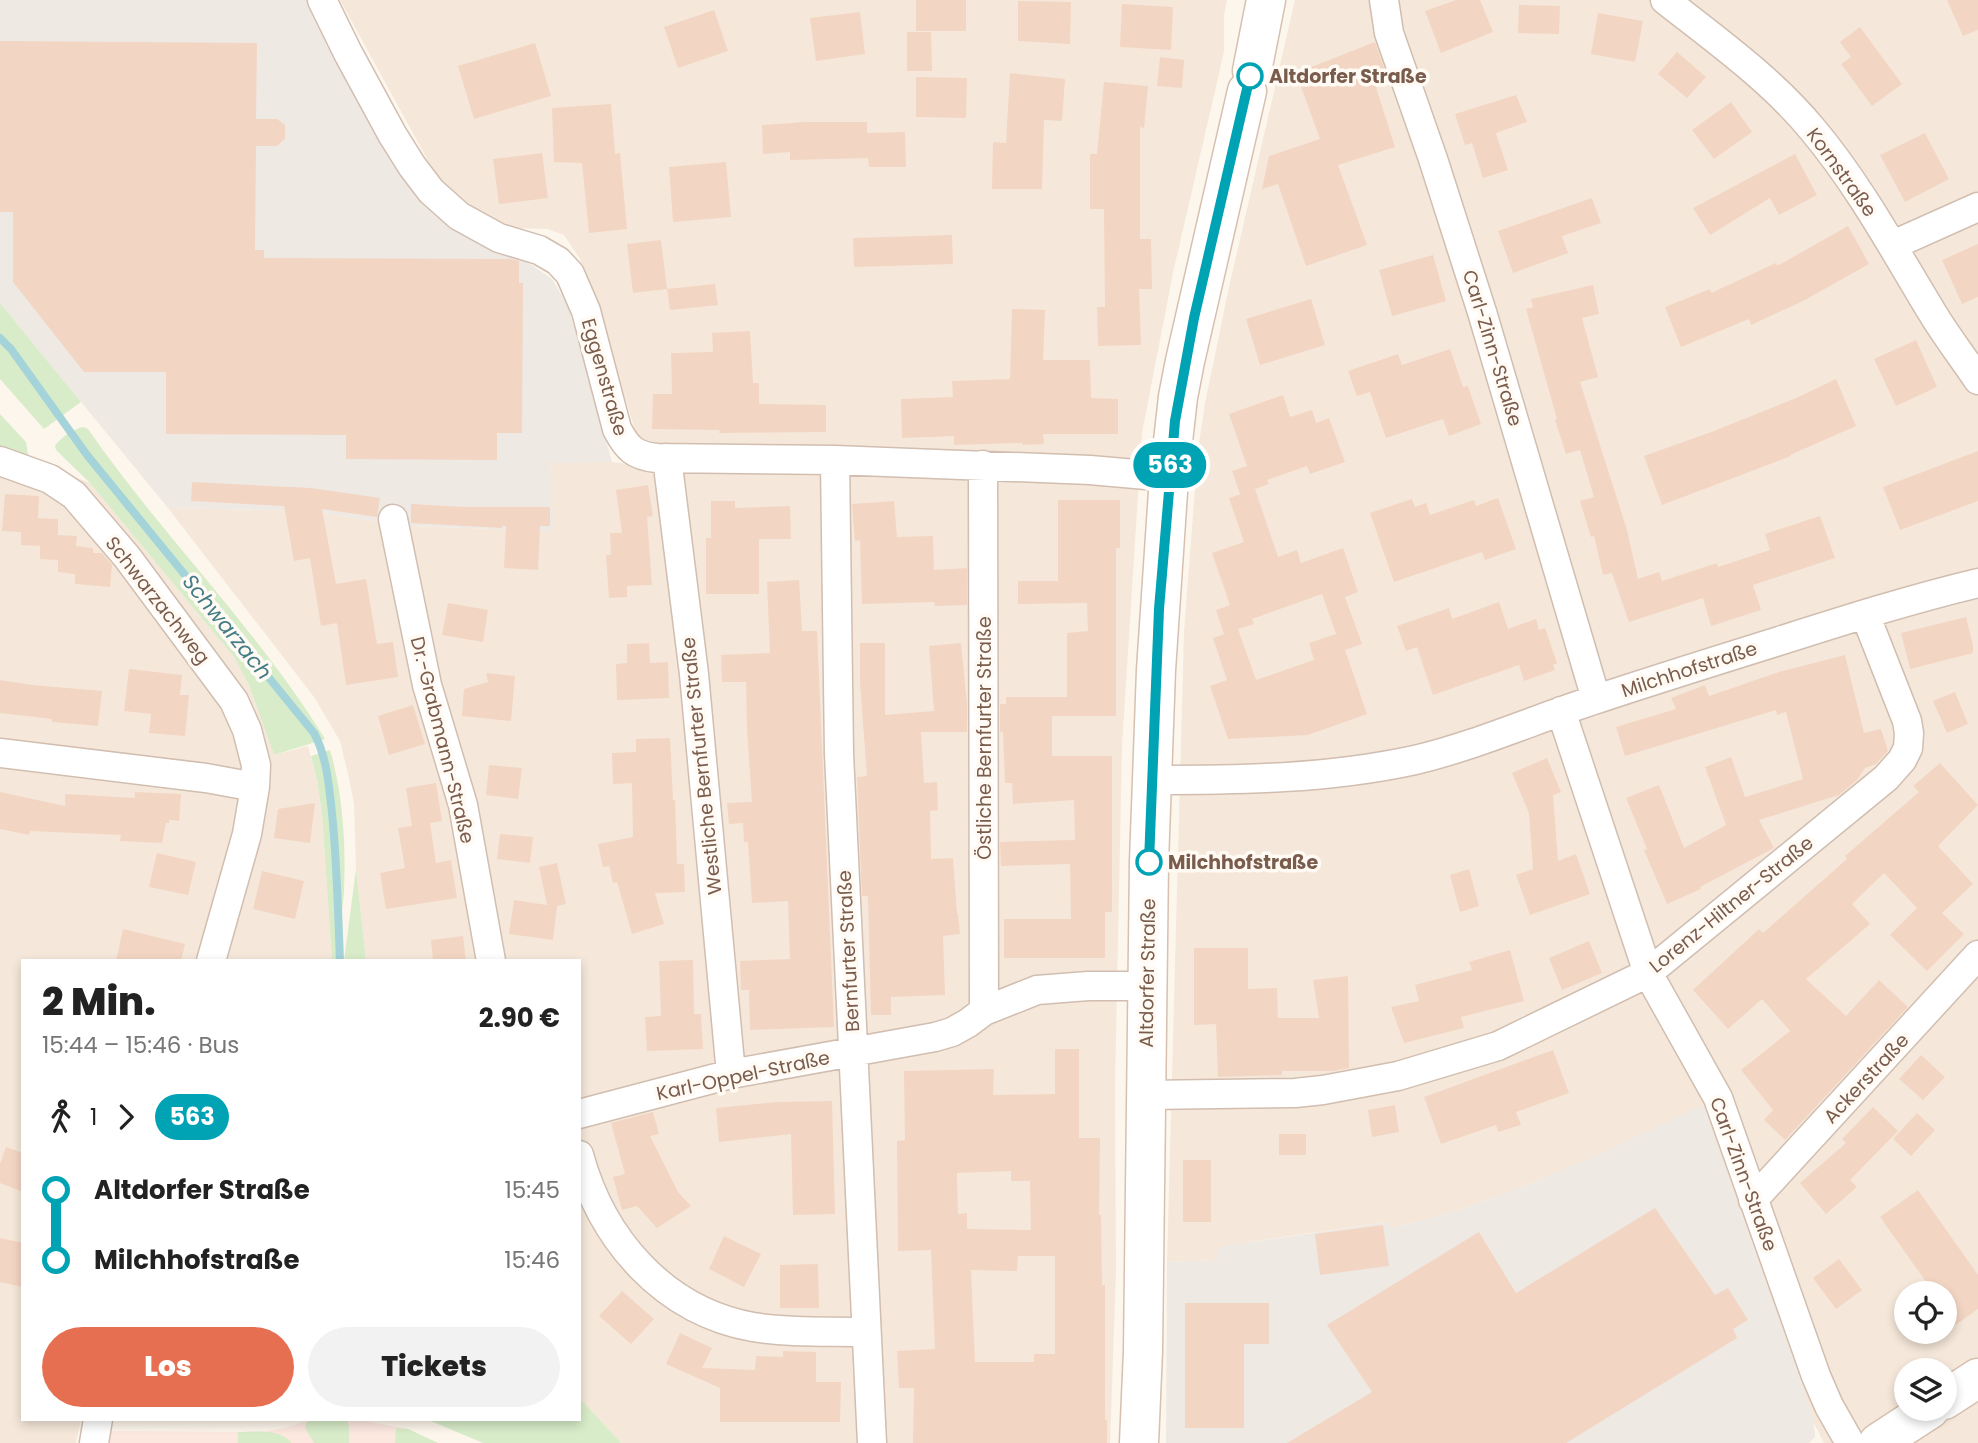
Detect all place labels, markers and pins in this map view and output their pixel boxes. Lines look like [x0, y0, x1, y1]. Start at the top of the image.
marker: Altdorfer Straße [1237, 63, 1263, 89]
place label: Altdorfer Straße [1269, 63, 1427, 90]
marker: Milchhofstraße [1136, 849, 1162, 875]
place label: Milchhofstraße [1168, 849, 1318, 876]

